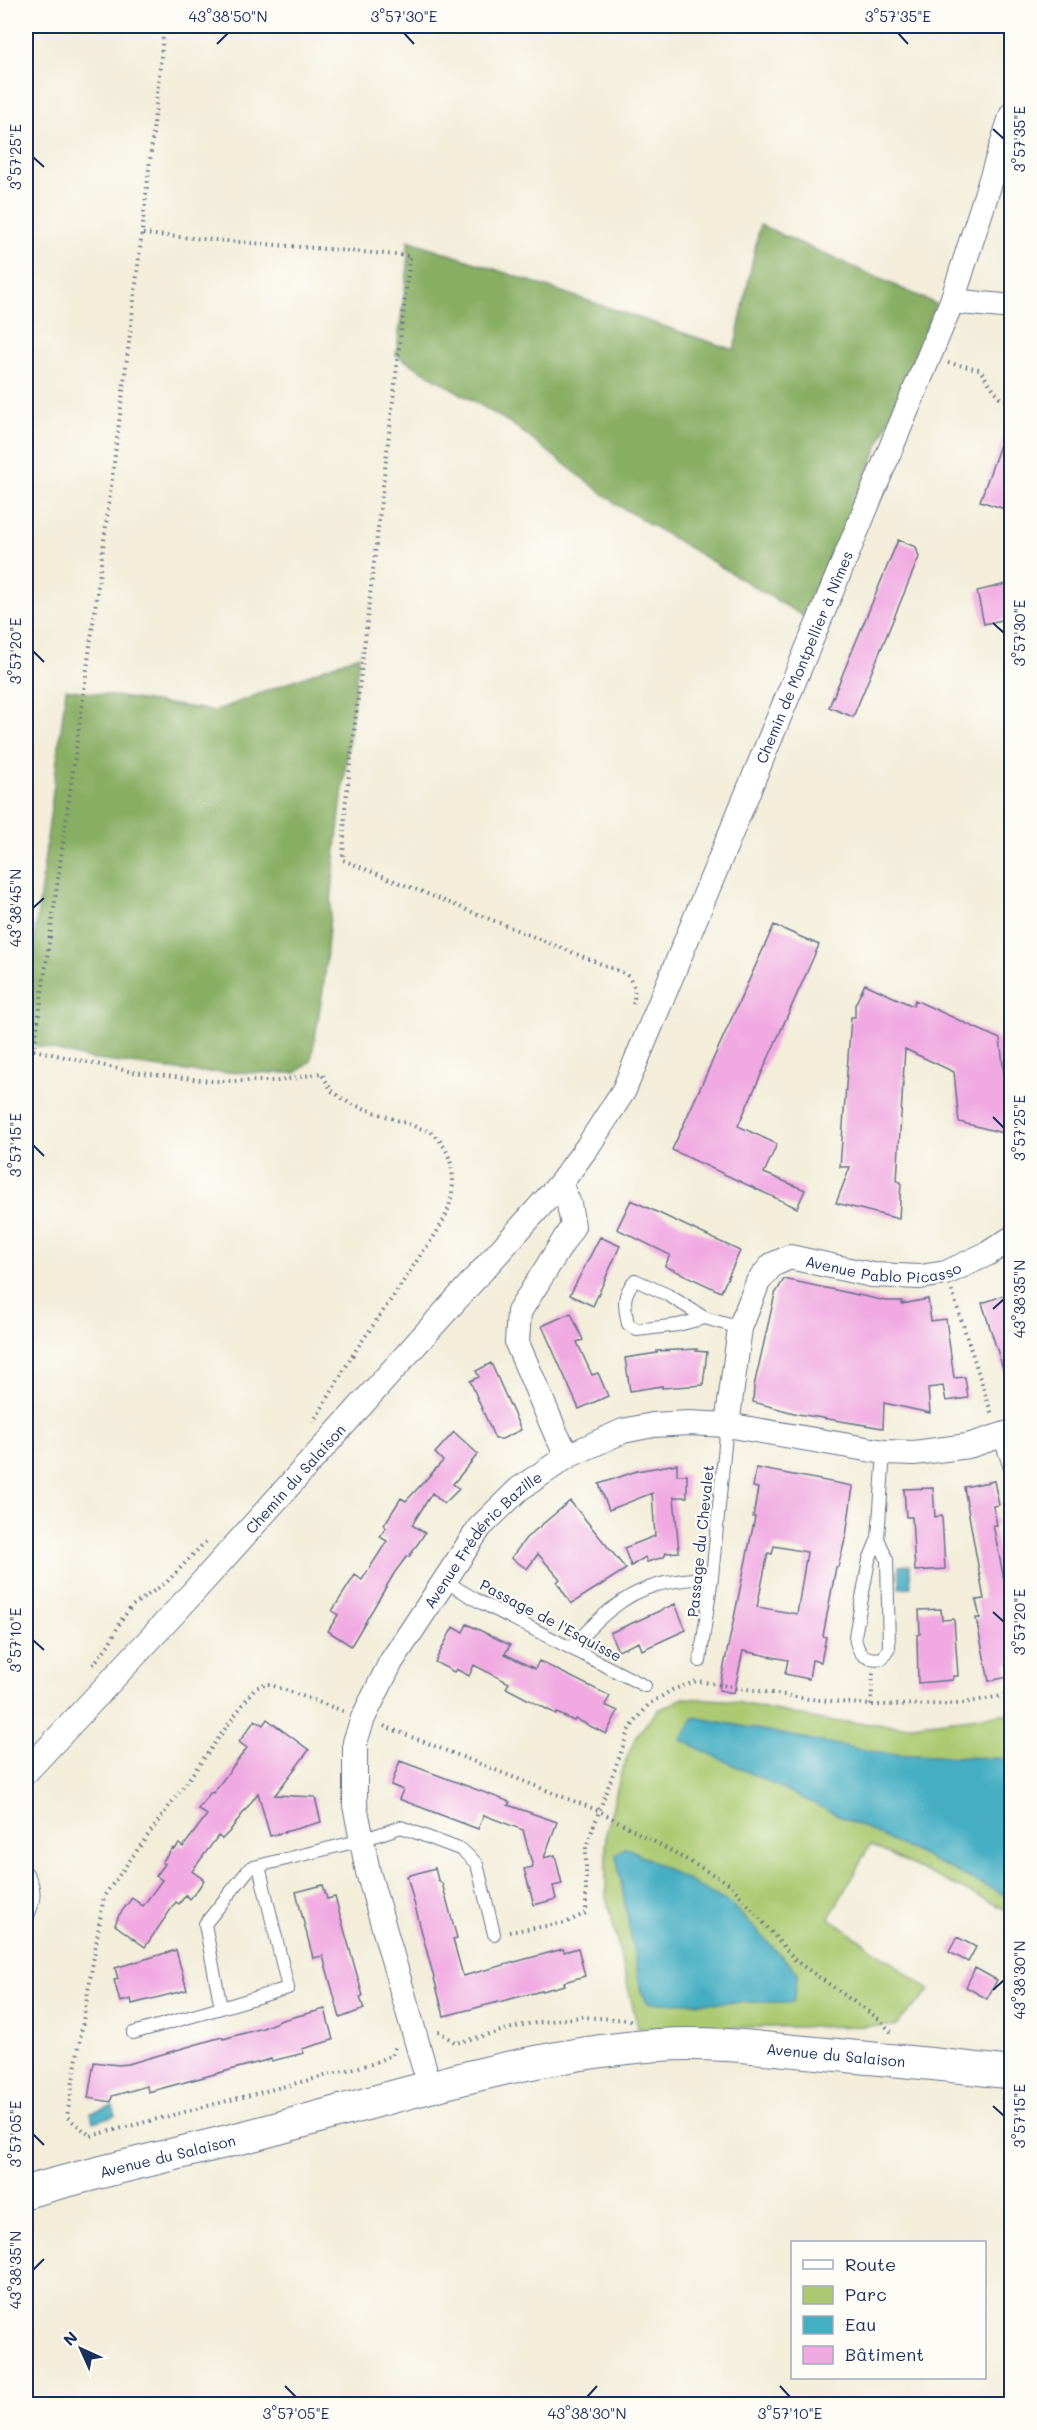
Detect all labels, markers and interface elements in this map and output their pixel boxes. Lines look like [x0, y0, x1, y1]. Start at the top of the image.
text: 43°38'50"N [189, 6, 267, 26]
text: 3°57'30"E [371, 6, 438, 26]
text: 3°57'35"E [865, 6, 932, 26]
text: 3°57'35"E [1009, 105, 1029, 172]
text: 3°57'25"E [5, 124, 25, 190]
street label: Chemin de Montpellier à Nîmes [751, 548, 857, 766]
text: 3°57'30"E [1009, 599, 1029, 666]
text: 3°57'20"E [5, 617, 25, 684]
text: 43°38'45"N [5, 869, 25, 947]
text: 3°57'25"E [1009, 1095, 1029, 1161]
text: 3°57'15"E [5, 1112, 25, 1177]
street label: Avenue Pablo Picasso [804, 1251, 964, 1287]
text: 43°38'35"N [1009, 1260, 1029, 1338]
street label: Chemin du Salaison [241, 1420, 350, 1538]
street label: Passage du Chevalet [682, 1464, 718, 1618]
street label: Avenue Frédéric Bazille [419, 1467, 546, 1612]
street label: Passage de l'Esquisse [477, 1574, 625, 1666]
text: 3°57'20"E [1009, 1588, 1029, 1655]
text: 3°57'10"E [5, 1607, 25, 1672]
text: 43°38'30"N [1009, 1941, 1029, 2019]
street label: Avenue du Salaison [766, 2038, 906, 2071]
text: 3°57'15"E [1009, 2083, 1029, 2148]
text: 3°57'05"E [5, 2100, 25, 2167]
street label: Avenue du Salaison [97, 2130, 238, 2182]
text: 43°38'35"N [5, 2231, 25, 2309]
legend [791, 2241, 986, 2379]
text: Route [845, 2252, 896, 2276]
text: Parc [845, 2282, 887, 2306]
text: Eau [845, 2312, 876, 2336]
north arrow [51, 2319, 111, 2379]
text: N [58, 2326, 82, 2350]
text: Bâtiment [845, 2342, 924, 2366]
text: 3°57'05"E [263, 2403, 330, 2423]
text: 43°38'30"N [548, 2403, 626, 2423]
text: 3°57'10"E [758, 2403, 823, 2423]

